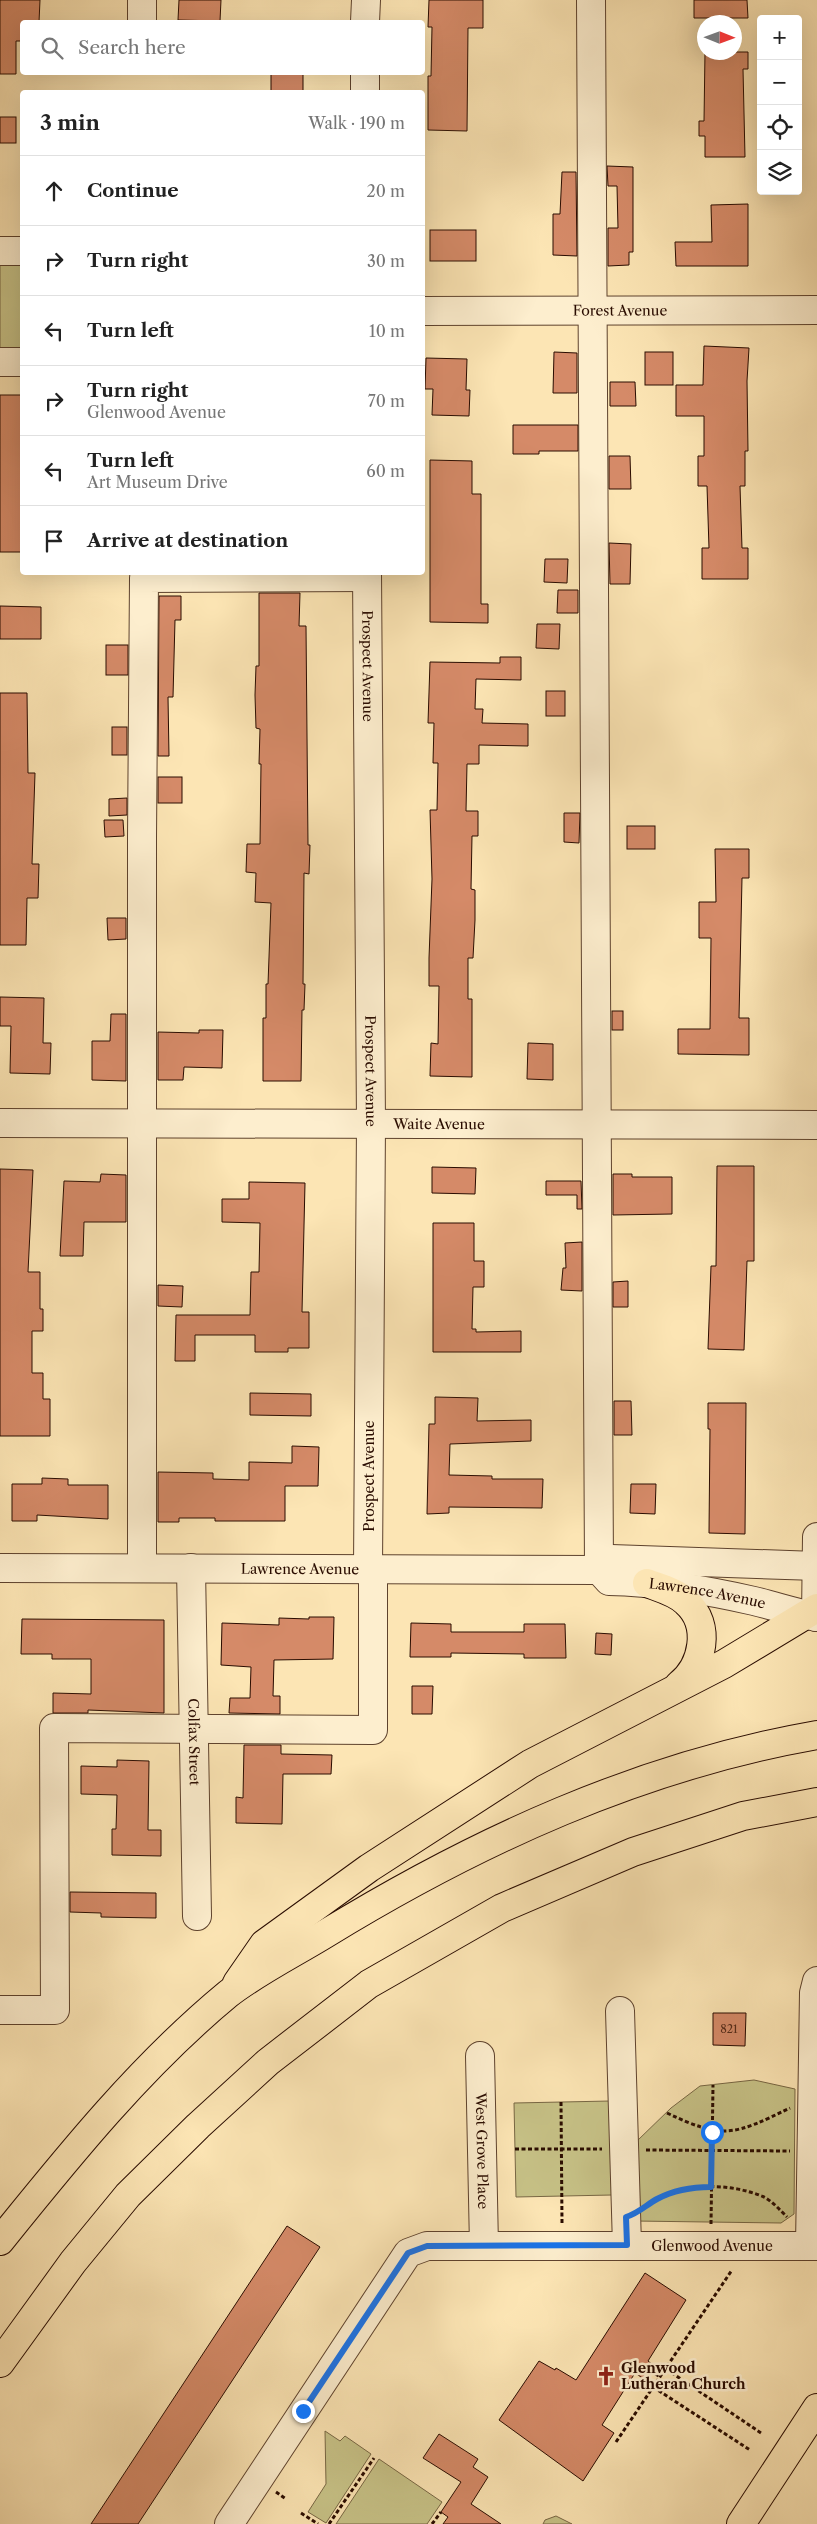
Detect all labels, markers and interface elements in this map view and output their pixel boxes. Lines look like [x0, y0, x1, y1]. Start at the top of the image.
north arrow [697, 15, 742, 60]
map controls [757, 15, 802, 195]
button: + [757, 15, 802, 60]
search box [20, 20, 425, 75]
icon: search [38, 34, 66, 62]
text: Search here [78, 36, 186, 59]
button: − [757, 60, 802, 105]
button: locate [757, 105, 802, 150]
text: 3 min [40, 110, 100, 135]
text: Walk · 190 m [308, 113, 405, 133]
button: layers [757, 150, 802, 195]
icon: ahead [40, 177, 68, 205]
text: Continue [87, 179, 179, 202]
text: 20 m [366, 181, 405, 201]
icon: right [40, 247, 68, 275]
text: Turn right [87, 249, 188, 272]
text: 30 m [367, 251, 405, 271]
street label: Forest Avenue [573, 301, 667, 320]
icon: left [40, 317, 68, 345]
text: Turn left [87, 319, 174, 342]
text: 10 m [369, 321, 405, 341]
text: Turn right [87, 379, 188, 402]
icon: right [40, 387, 68, 415]
text: 70 m [368, 391, 405, 411]
text: Glenwood Avenue [87, 402, 226, 422]
text: Turn left [87, 449, 174, 472]
icon: left [40, 457, 68, 485]
text: 60 m [366, 461, 405, 481]
text: Art Museum Drive [87, 472, 228, 492]
icon: arrive [40, 527, 68, 555]
text: Arrive at destination [87, 529, 288, 552]
street label: Prospect Avenue [358, 610, 377, 722]
street label: Prospect Avenue [361, 1015, 380, 1127]
street label: Waite Avenue [392, 1115, 485, 1133]
street label: Prospect Avenue [360, 1420, 378, 1532]
street label: Lawrence Avenue [241, 1560, 359, 1578]
street label: Lawrence Avenue [648, 1574, 768, 1613]
street label: Colfax Street [184, 1698, 204, 1786]
house number: 821 [720, 2022, 738, 2036]
street label: West Grove Place [472, 2091, 492, 2210]
route start [701, 2121, 724, 2144]
street label: Glenwood Avenue [651, 2237, 773, 2255]
place label: Glenwood Lutheran Church [621, 2359, 746, 2393]
church icon: Glenwood Lutheran Church [595, 2365, 617, 2387]
route end [292, 2400, 315, 2423]

